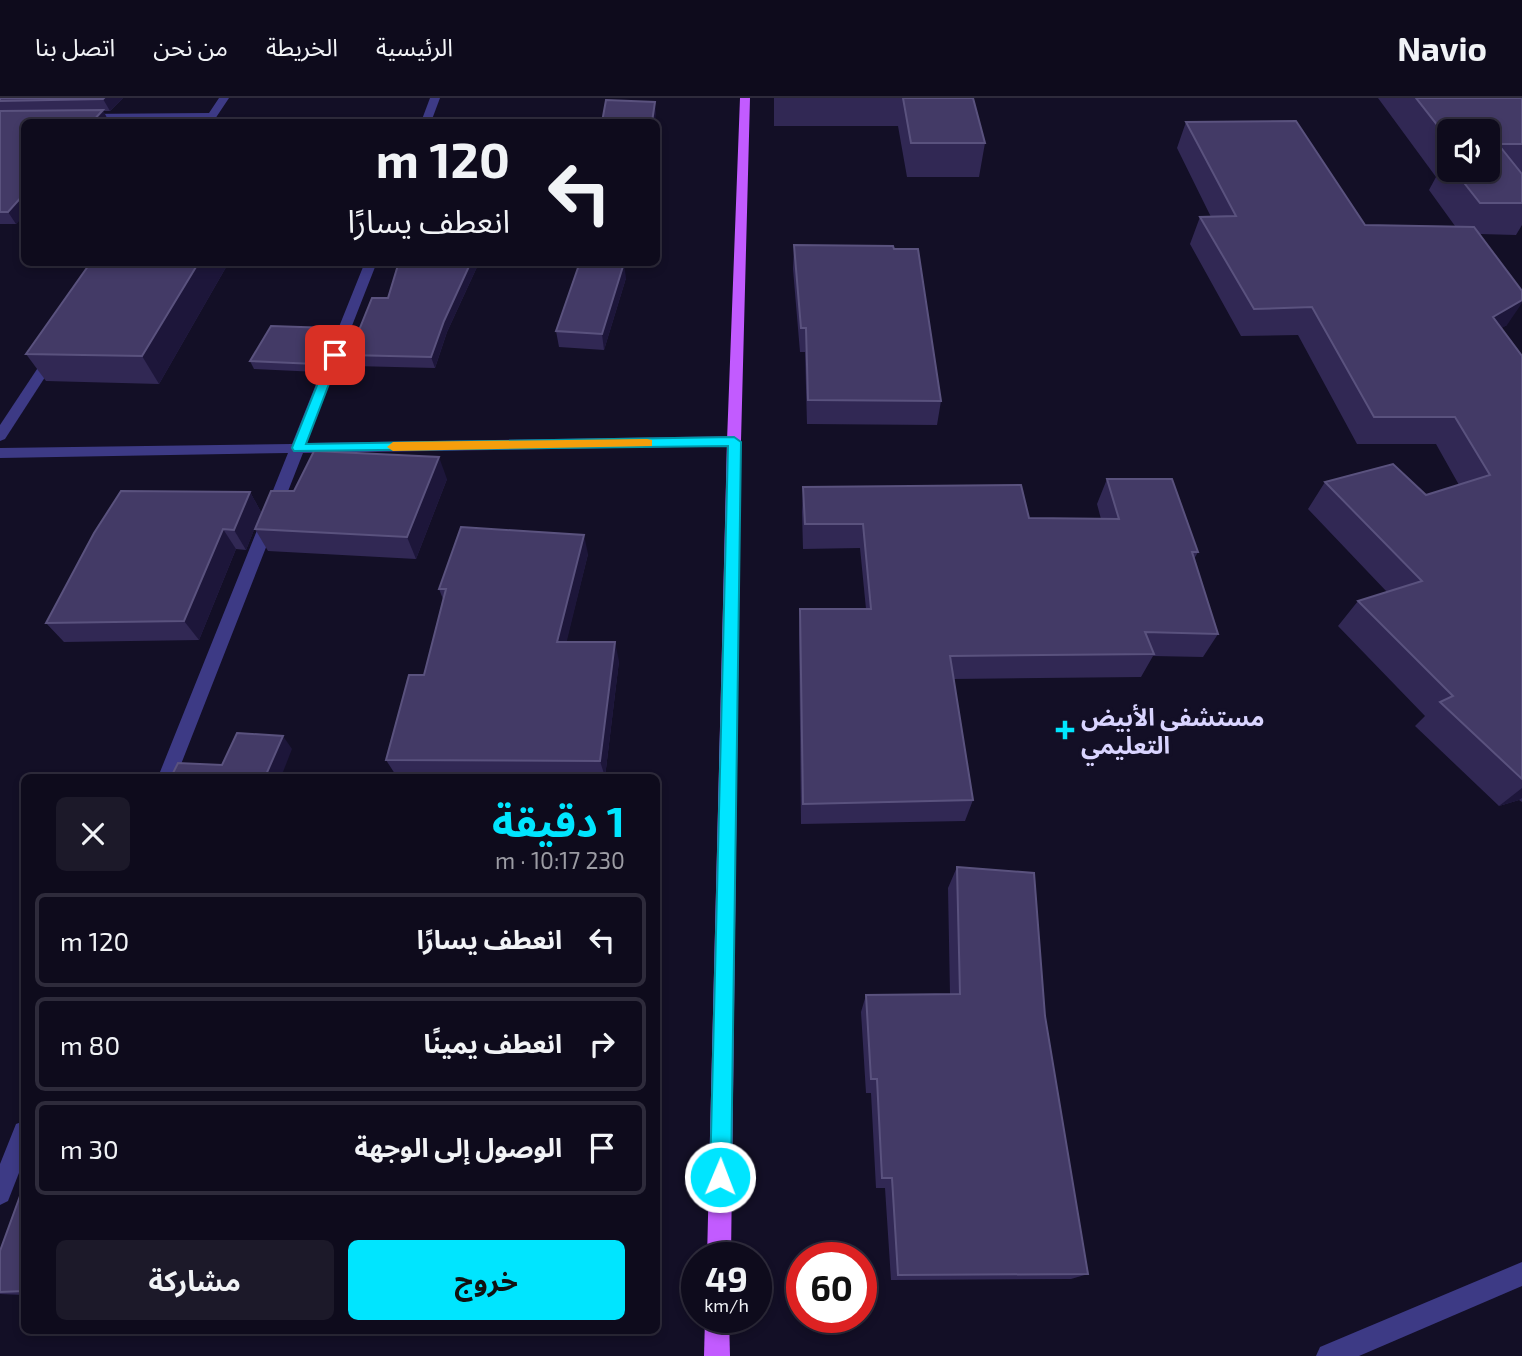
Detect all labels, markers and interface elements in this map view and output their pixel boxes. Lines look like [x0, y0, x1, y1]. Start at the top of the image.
text: Navio [1397, 28, 1487, 68]
text: اتصل بنا [35, 32, 115, 61]
text: من نحن [153, 32, 228, 61]
text: الخريطة [266, 32, 338, 61]
text: الرئيسية [376, 32, 453, 61]
map controls [1437, 119, 1500, 182]
button: sound [1437, 119, 1500, 182]
text: 120 m [376, 129, 510, 188]
icon: left [534, 147, 625, 238]
text: انعطف يسارًا [347, 201, 510, 239]
pin [305, 325, 365, 385]
icon: arrive [316, 336, 354, 374]
place label: مستشفى الأبيض التعليمي [1081, 702, 1265, 765]
marker: مستشفى الأبيض التعليمي [1055, 720, 1075, 740]
text: 1 دقيقة [492, 795, 625, 845]
button: close [56, 797, 130, 871]
text: 230 m · 10:17 [495, 846, 625, 874]
icon: left [583, 921, 621, 959]
text: انعطف يسارًا [417, 923, 562, 954]
text: 120 m [60, 925, 129, 956]
icon: right [583, 1025, 621, 1063]
text: انعطف يمينًا [423, 1027, 562, 1058]
text: 80 m [60, 1029, 120, 1060]
icon: arrive [583, 1129, 621, 1167]
text: الوصول إلى الوجهة [354, 1131, 562, 1162]
text: 30 m [60, 1133, 119, 1164]
position arrow [683, 1140, 757, 1214]
button: مشاركة [56, 1240, 334, 1320]
button: خروج [348, 1240, 625, 1320]
speed limit sign: 60 [786, 1242, 877, 1333]
text: 49 [705, 1257, 748, 1299]
text: km/h [704, 1294, 749, 1316]

